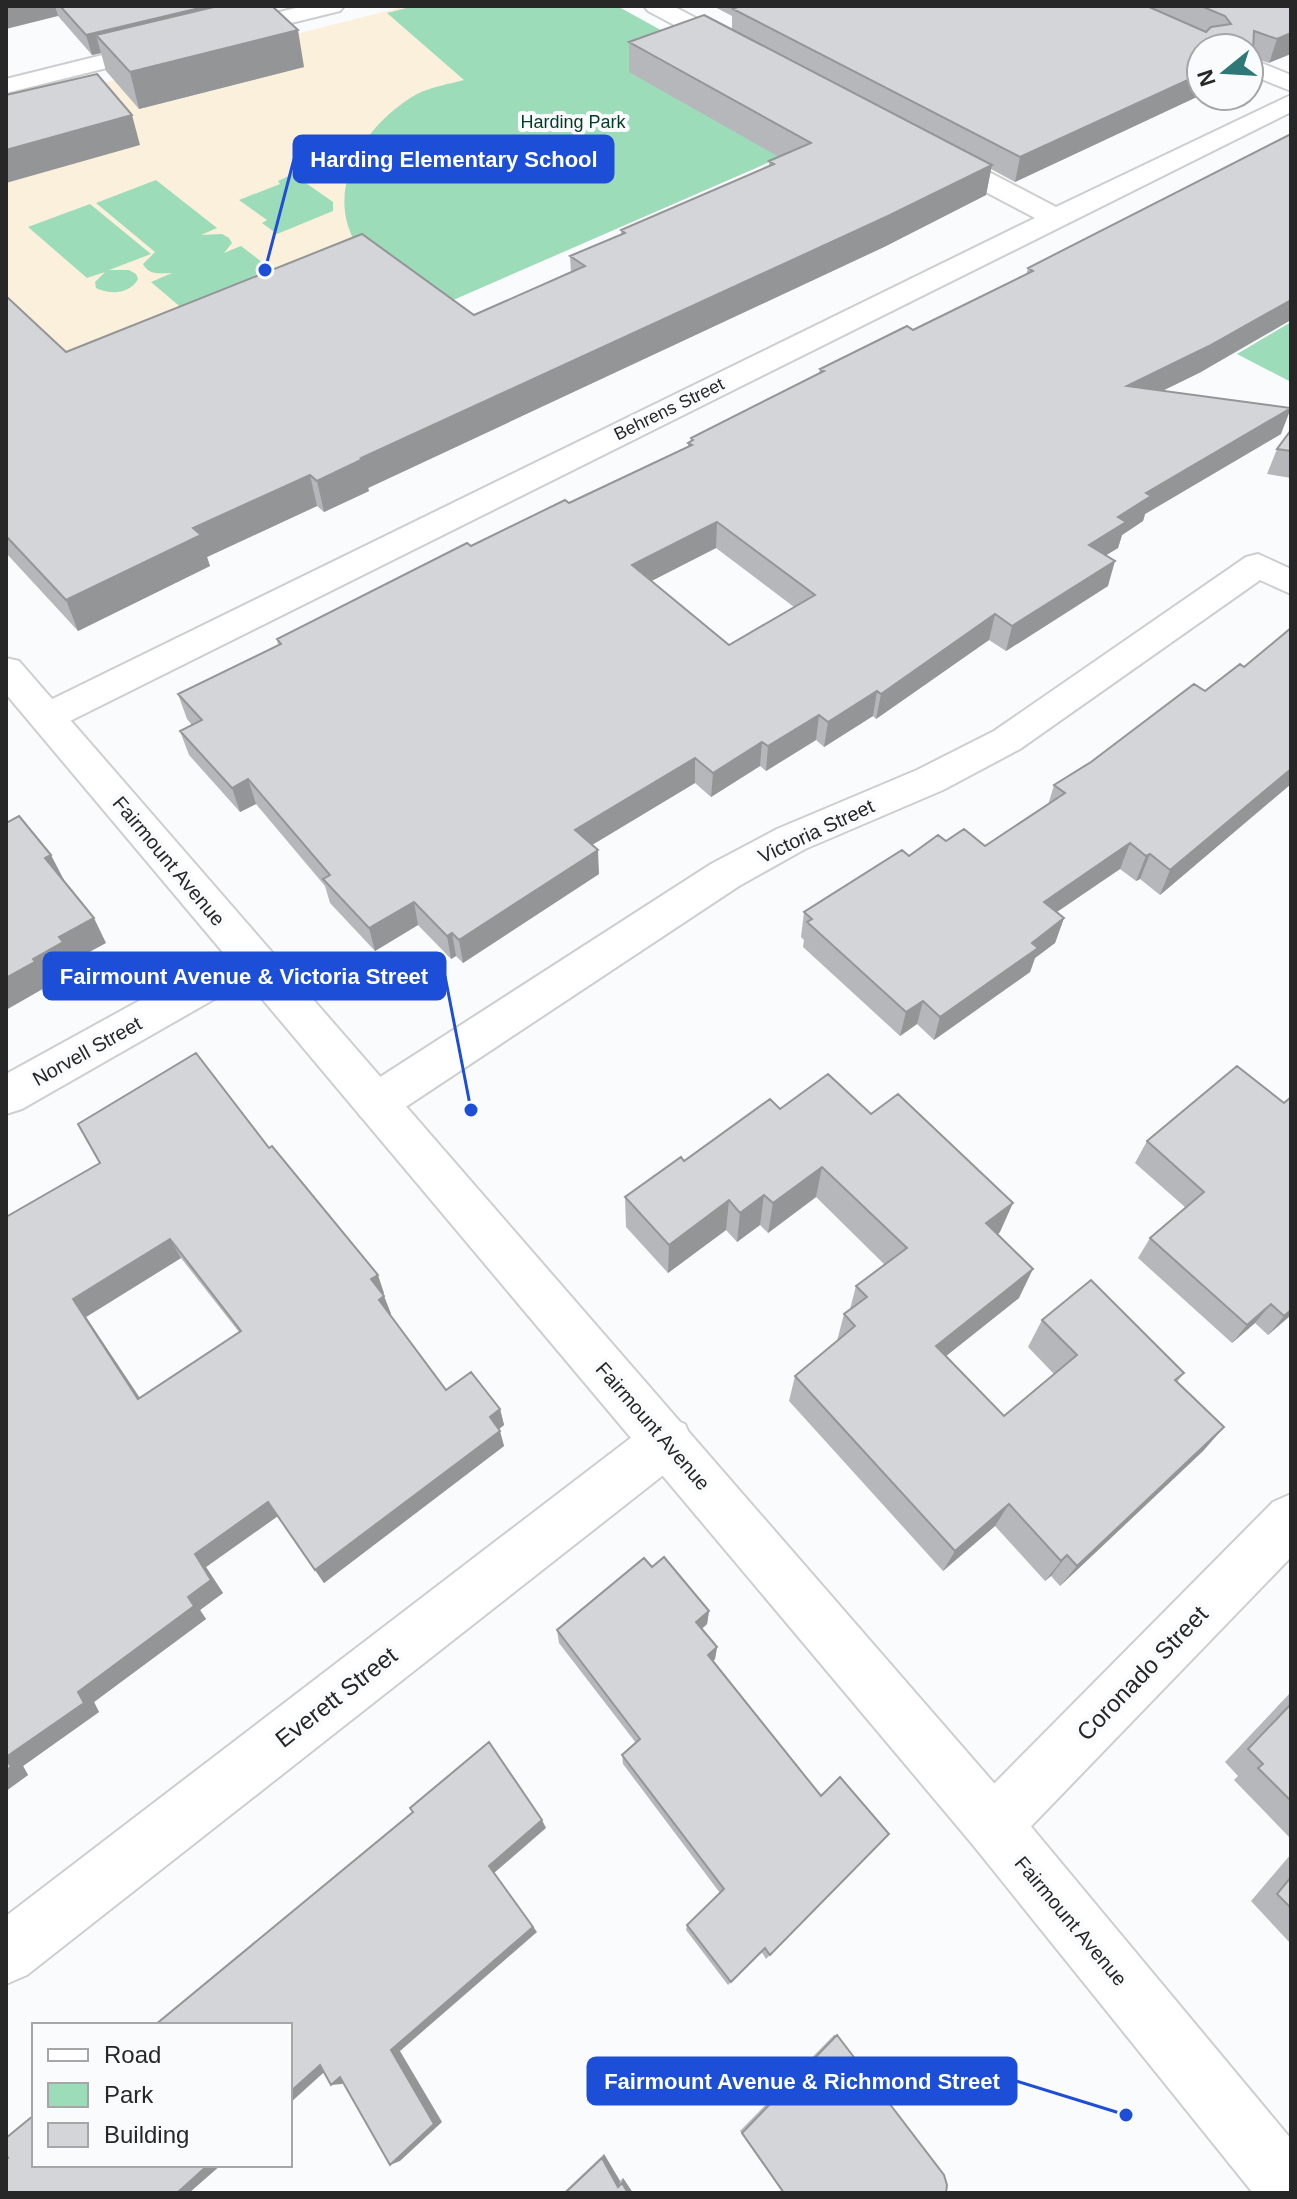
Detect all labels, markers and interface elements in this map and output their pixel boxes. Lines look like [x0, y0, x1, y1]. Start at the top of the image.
north arrow [1185, 32, 1265, 112]
text: N [1192, 67, 1221, 89]
park label: Harding Park [520, 112, 627, 132]
callout: Harding Elementary School [294, 136, 613, 182]
text: Harding Elementary School [310, 147, 598, 172]
street label: Behrens Street [611, 374, 727, 444]
street label: Fairmount Avenue [109, 792, 229, 930]
street label: Victoria Street [755, 794, 878, 867]
callout: Fairmount Avenue & Victoria Street [44, 953, 445, 999]
text: Fairmount Avenue & Victoria Street [60, 964, 429, 989]
street label: Norvell Street [29, 1012, 146, 1090]
street label: Fairmount Avenue [592, 1358, 714, 1494]
street label: Coronado Street [1071, 1600, 1213, 1746]
street label: Everett Street [270, 1641, 402, 1753]
street label: Fairmount Avenue [1011, 1852, 1131, 1990]
legend [32, 2023, 292, 2167]
text: Road [104, 2041, 161, 2068]
callout: Fairmount Avenue & Richmond Street [588, 2058, 1016, 2104]
text: Fairmount Avenue & Richmond Street [604, 2069, 1000, 2094]
text: Park [104, 2081, 154, 2108]
text: Building [104, 2121, 189, 2148]

